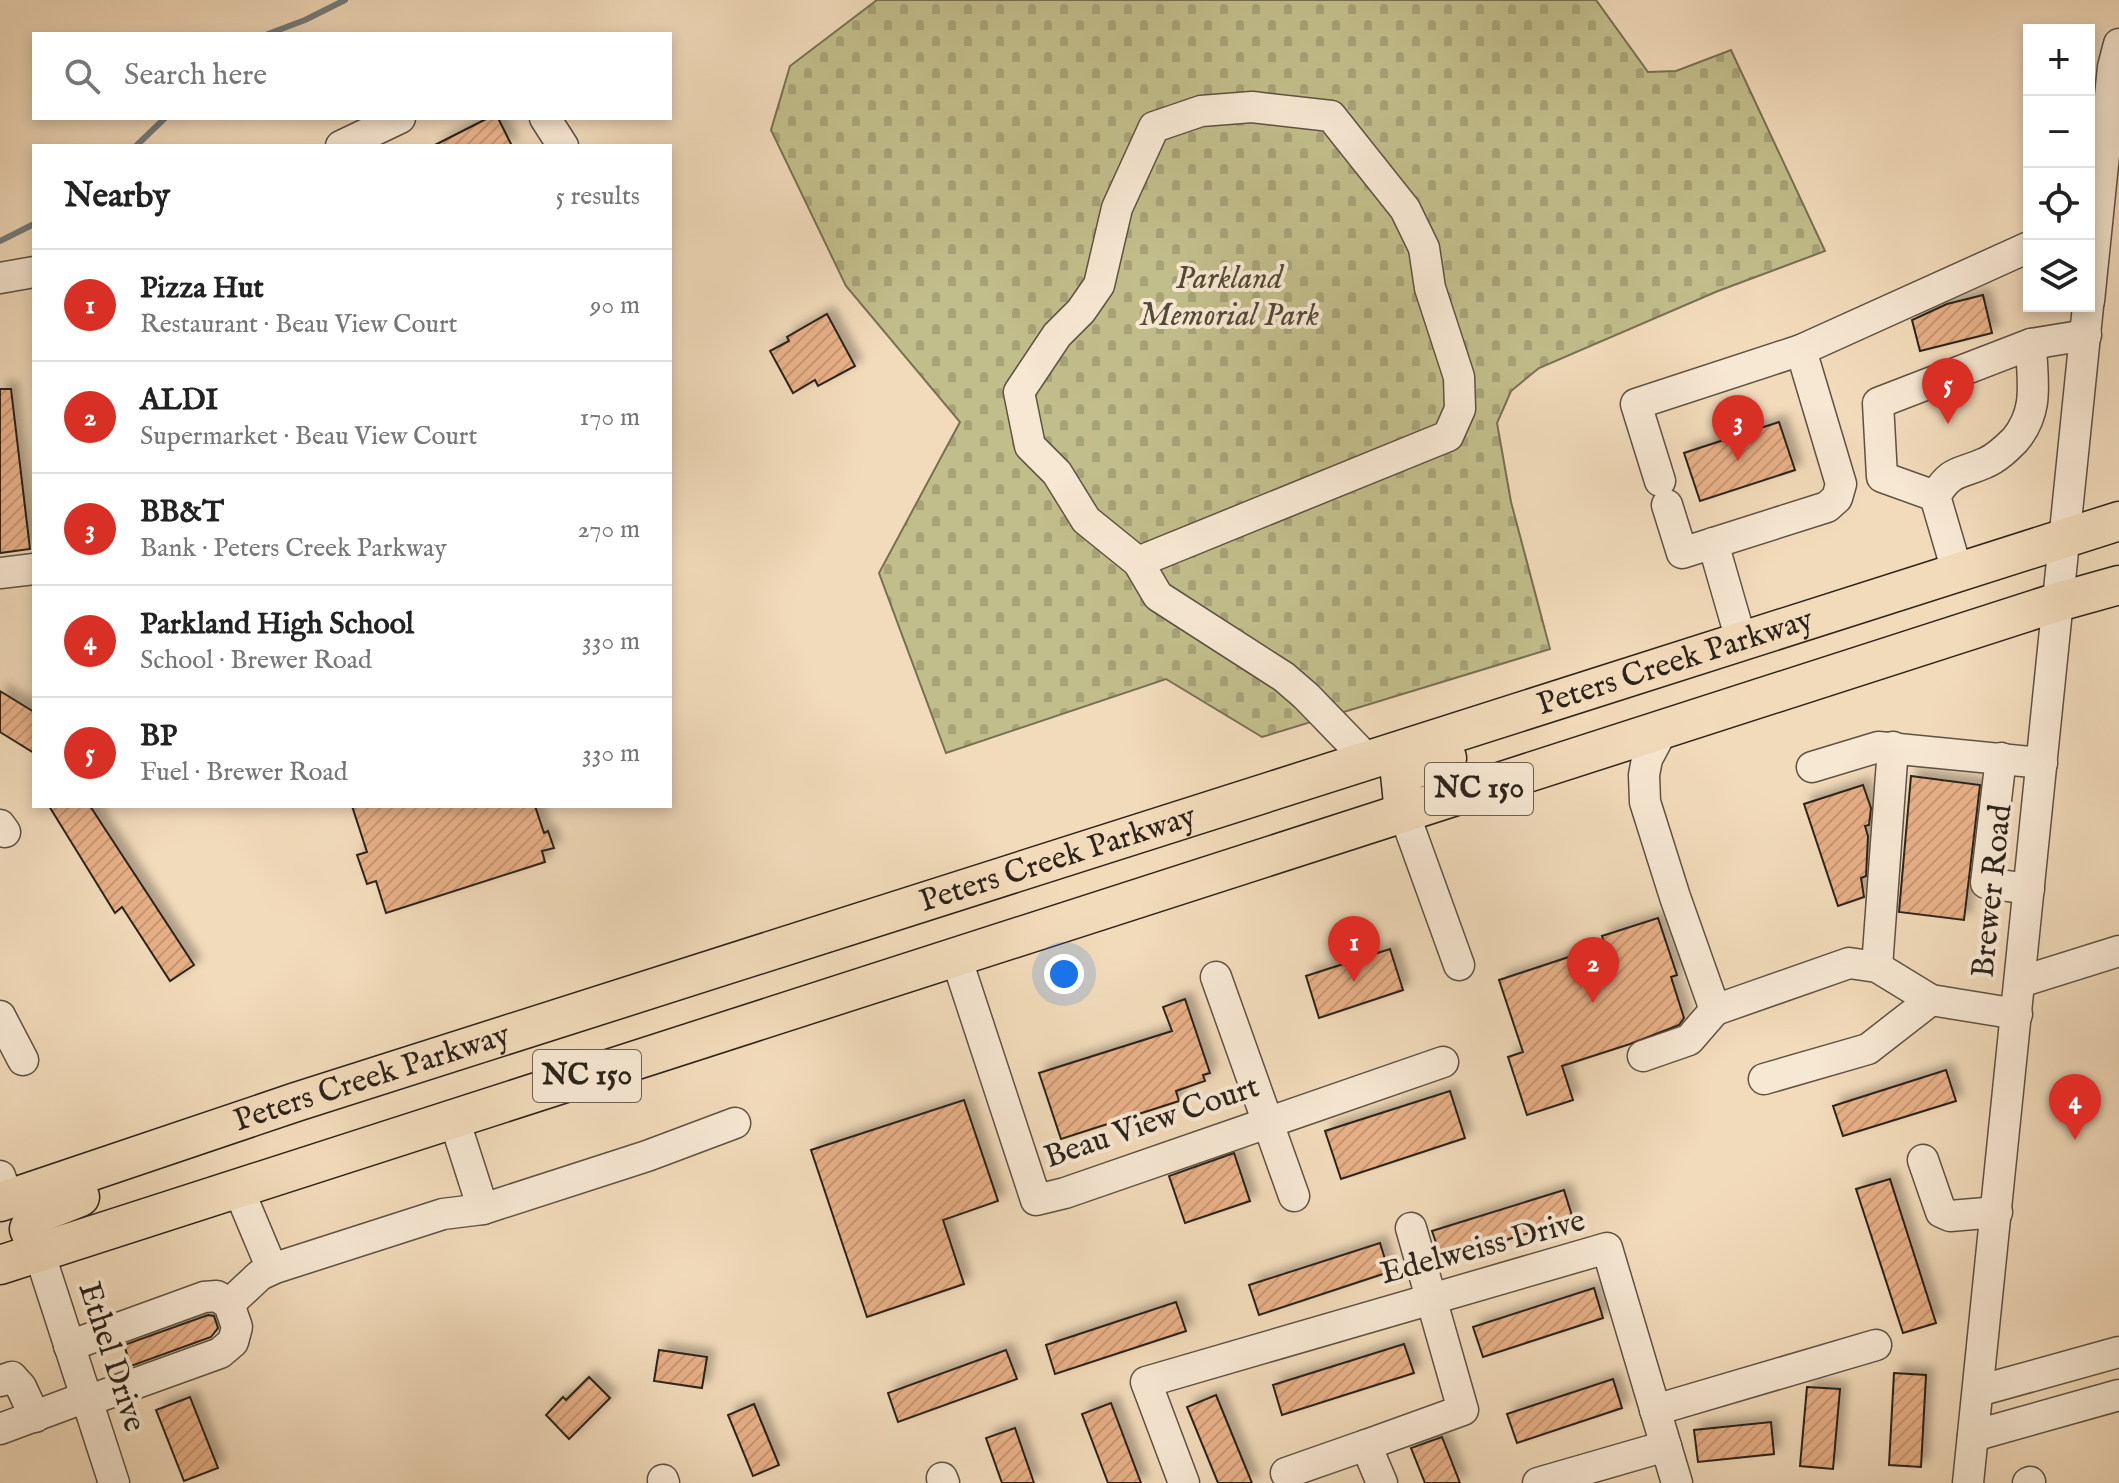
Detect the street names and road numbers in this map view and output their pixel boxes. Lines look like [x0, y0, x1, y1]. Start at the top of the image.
street label: Peters Creek Parkway [1532, 599, 1819, 726]
road number: NC 150 [1425, 763, 1533, 815]
street label: Peters Creek Parkway [915, 796, 1201, 922]
street label: Brewer Road [1964, 801, 2023, 980]
street label: Peters Creek Parkway [229, 1015, 515, 1142]
road number: NC 150 [533, 1050, 641, 1102]
street label: Beau View Court [1039, 1067, 1265, 1179]
street label: Edelweiss Drive [1376, 1201, 1590, 1295]
street label: Ethel Drive [68, 1277, 154, 1437]

